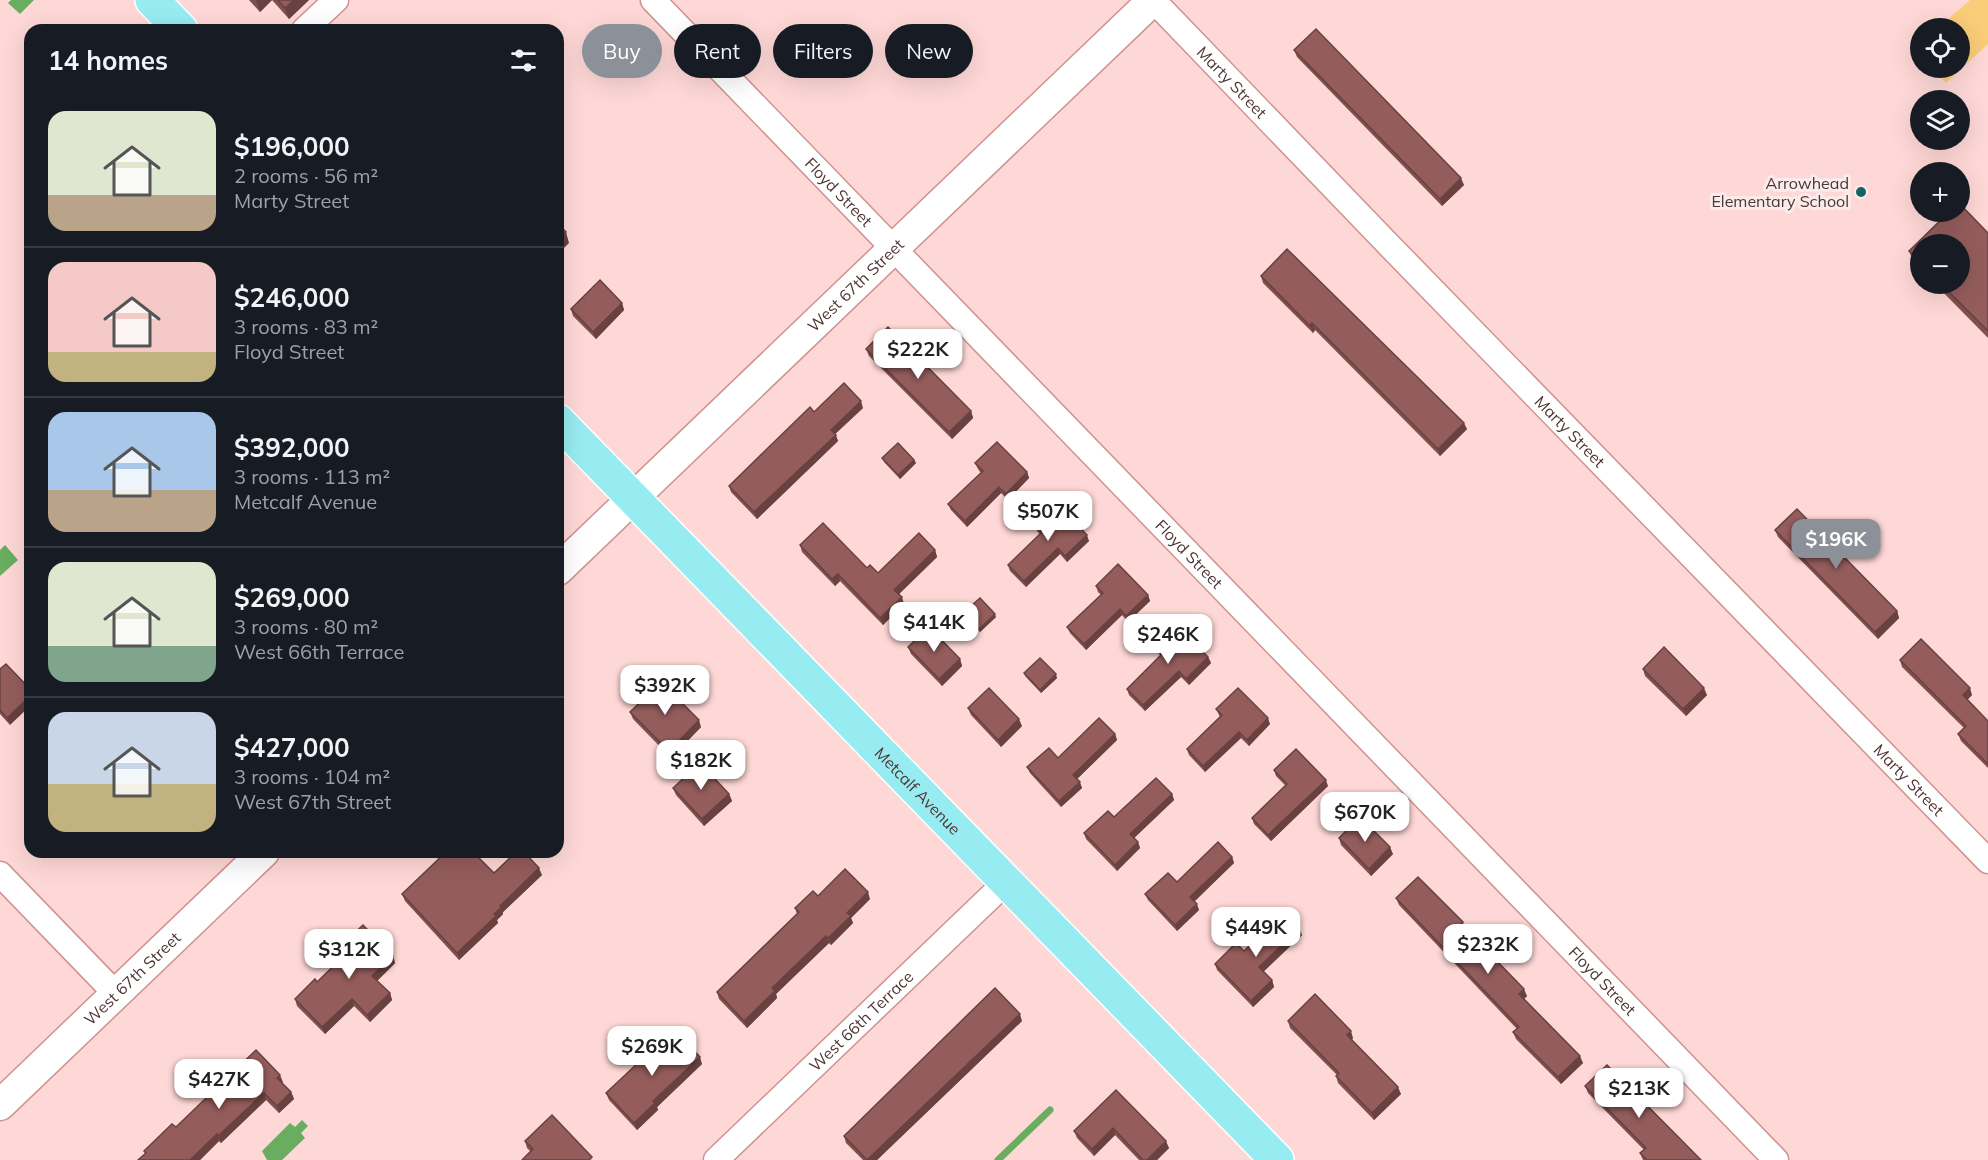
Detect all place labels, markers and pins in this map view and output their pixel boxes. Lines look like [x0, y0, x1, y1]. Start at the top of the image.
place label: Arrowhead Elementary School [1711, 173, 1849, 211]
marker: Arrowhead Elementary School [1854, 185, 1868, 199]
pin: $222K [876, 329, 960, 380]
pin: $507K [1006, 491, 1090, 542]
pin: $196K [1794, 519, 1878, 570]
pin: $414K [892, 602, 976, 653]
pin: $246K [1126, 614, 1210, 665]
pin: $392K [623, 665, 707, 716]
pin: $182K [659, 740, 743, 791]
pin: $670K [1323, 792, 1407, 843]
pin: $449K [1214, 907, 1298, 958]
pin: $232K [1446, 924, 1530, 975]
pin: $312K [307, 929, 391, 980]
pin: $269K [610, 1026, 694, 1077]
pin: $427K [177, 1059, 261, 1110]
pin: $213K [1597, 1068, 1681, 1119]

